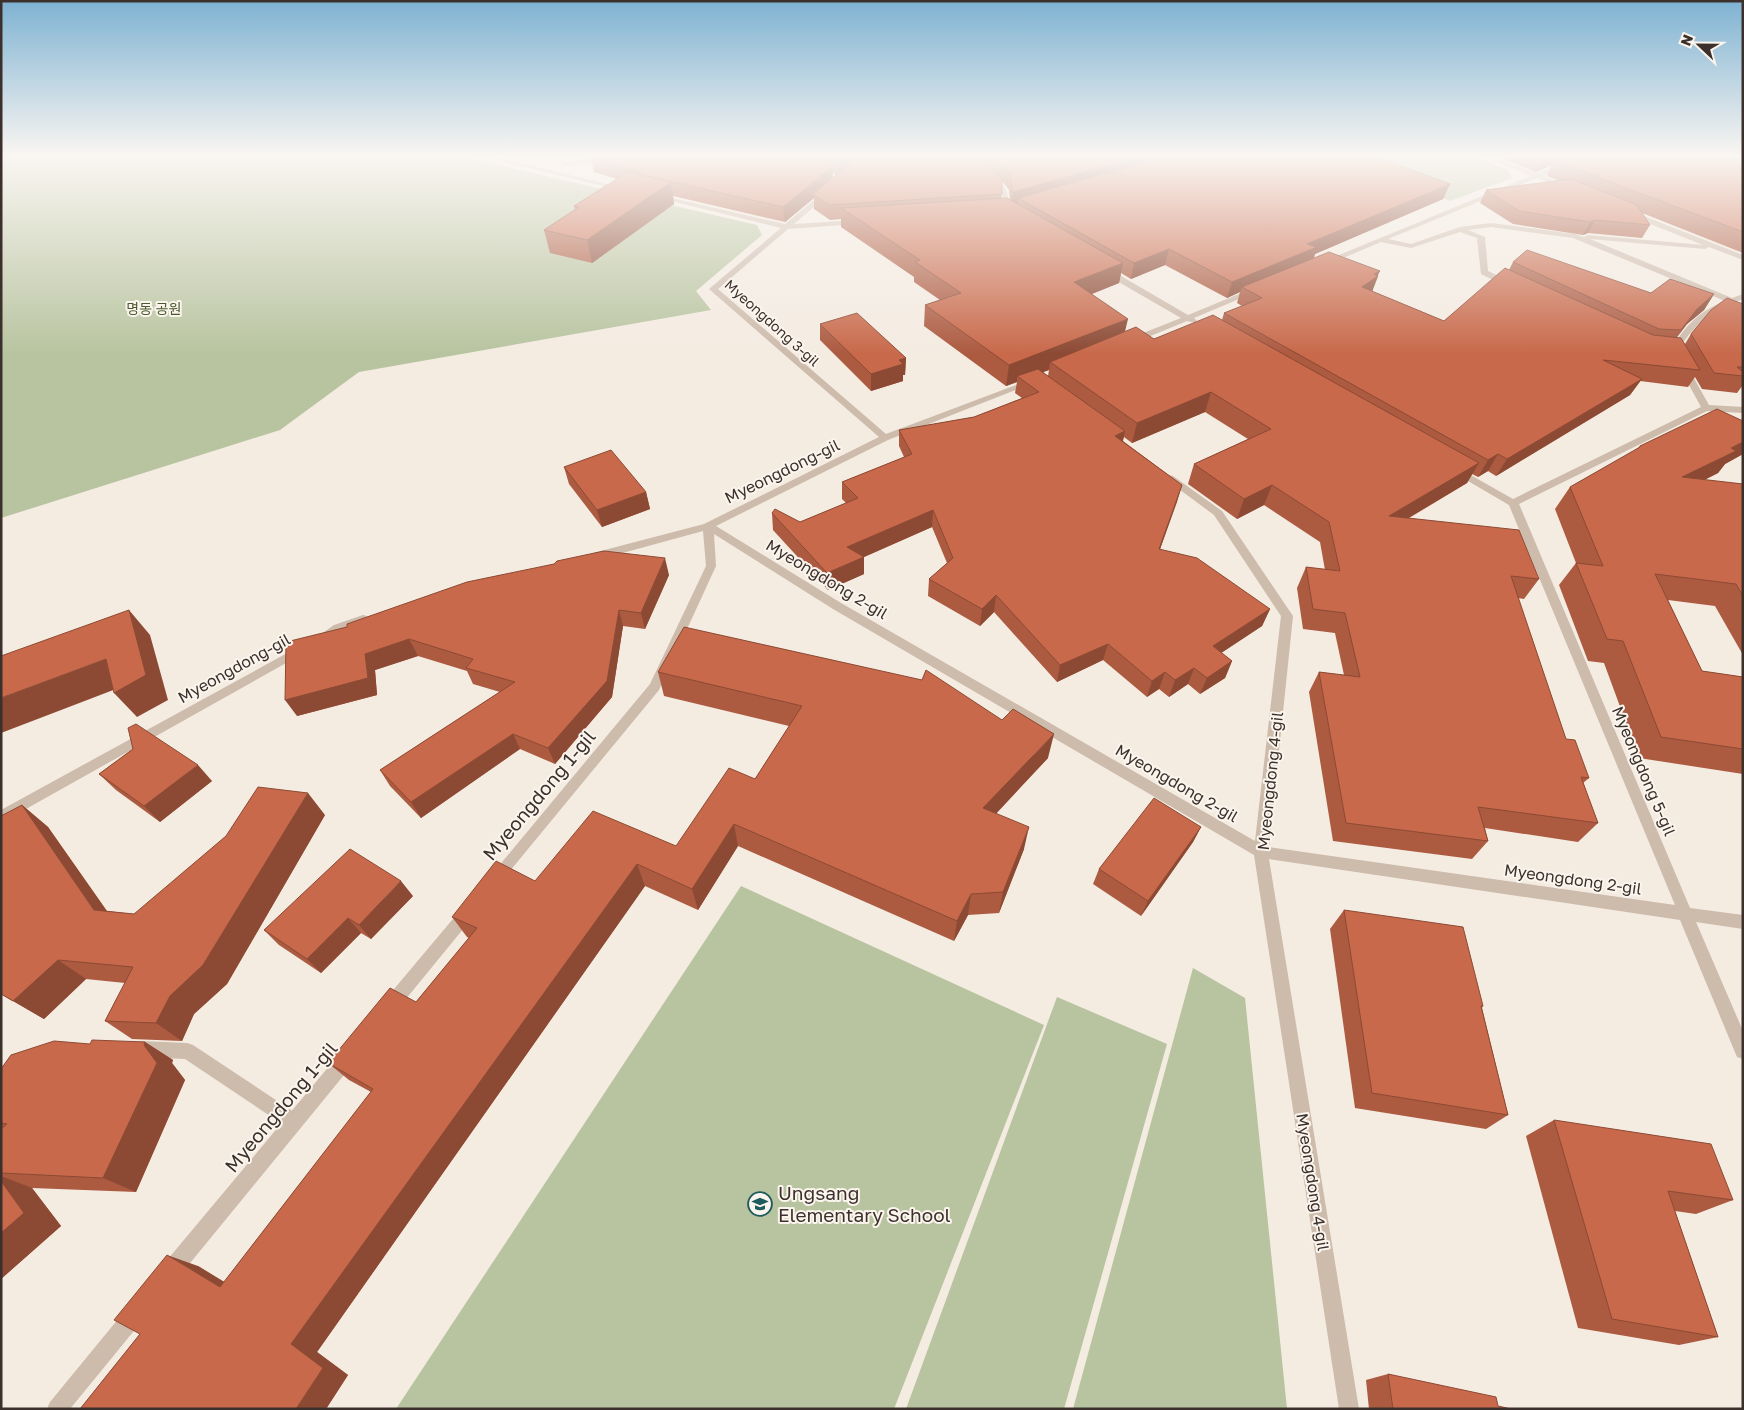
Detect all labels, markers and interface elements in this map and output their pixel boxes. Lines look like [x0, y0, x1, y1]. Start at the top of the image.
north arrow [1674, 20, 1724, 70]
text: N [1677, 32, 1696, 48]
street label: Myeongdong 3-gil [722, 276, 823, 370]
park label: 명동 공원 [126, 300, 182, 317]
street label: Myeongdong-gil [721, 435, 843, 507]
street label: Myeongdong 2-gil [762, 535, 892, 623]
street label: Myeongdong-gil [174, 629, 294, 707]
street label: Myeongdong 5-gil [1608, 703, 1680, 839]
street label: Myeongdong 4-gil [1253, 711, 1287, 851]
street label: Myeongdong 1-gil [477, 725, 600, 864]
street label: Myeongdong 2-gil [1112, 740, 1242, 826]
street label: Myeongdong 2-gil [1503, 859, 1643, 899]
street label: Myeongdong 1-gil [219, 1037, 342, 1176]
street label: Myeongdong 4-gil [1292, 1112, 1334, 1252]
place label: Ungsang Elementary School [778, 1181, 951, 1226]
school or university icon: Ungsang Elementary School [747, 1191, 773, 1217]

